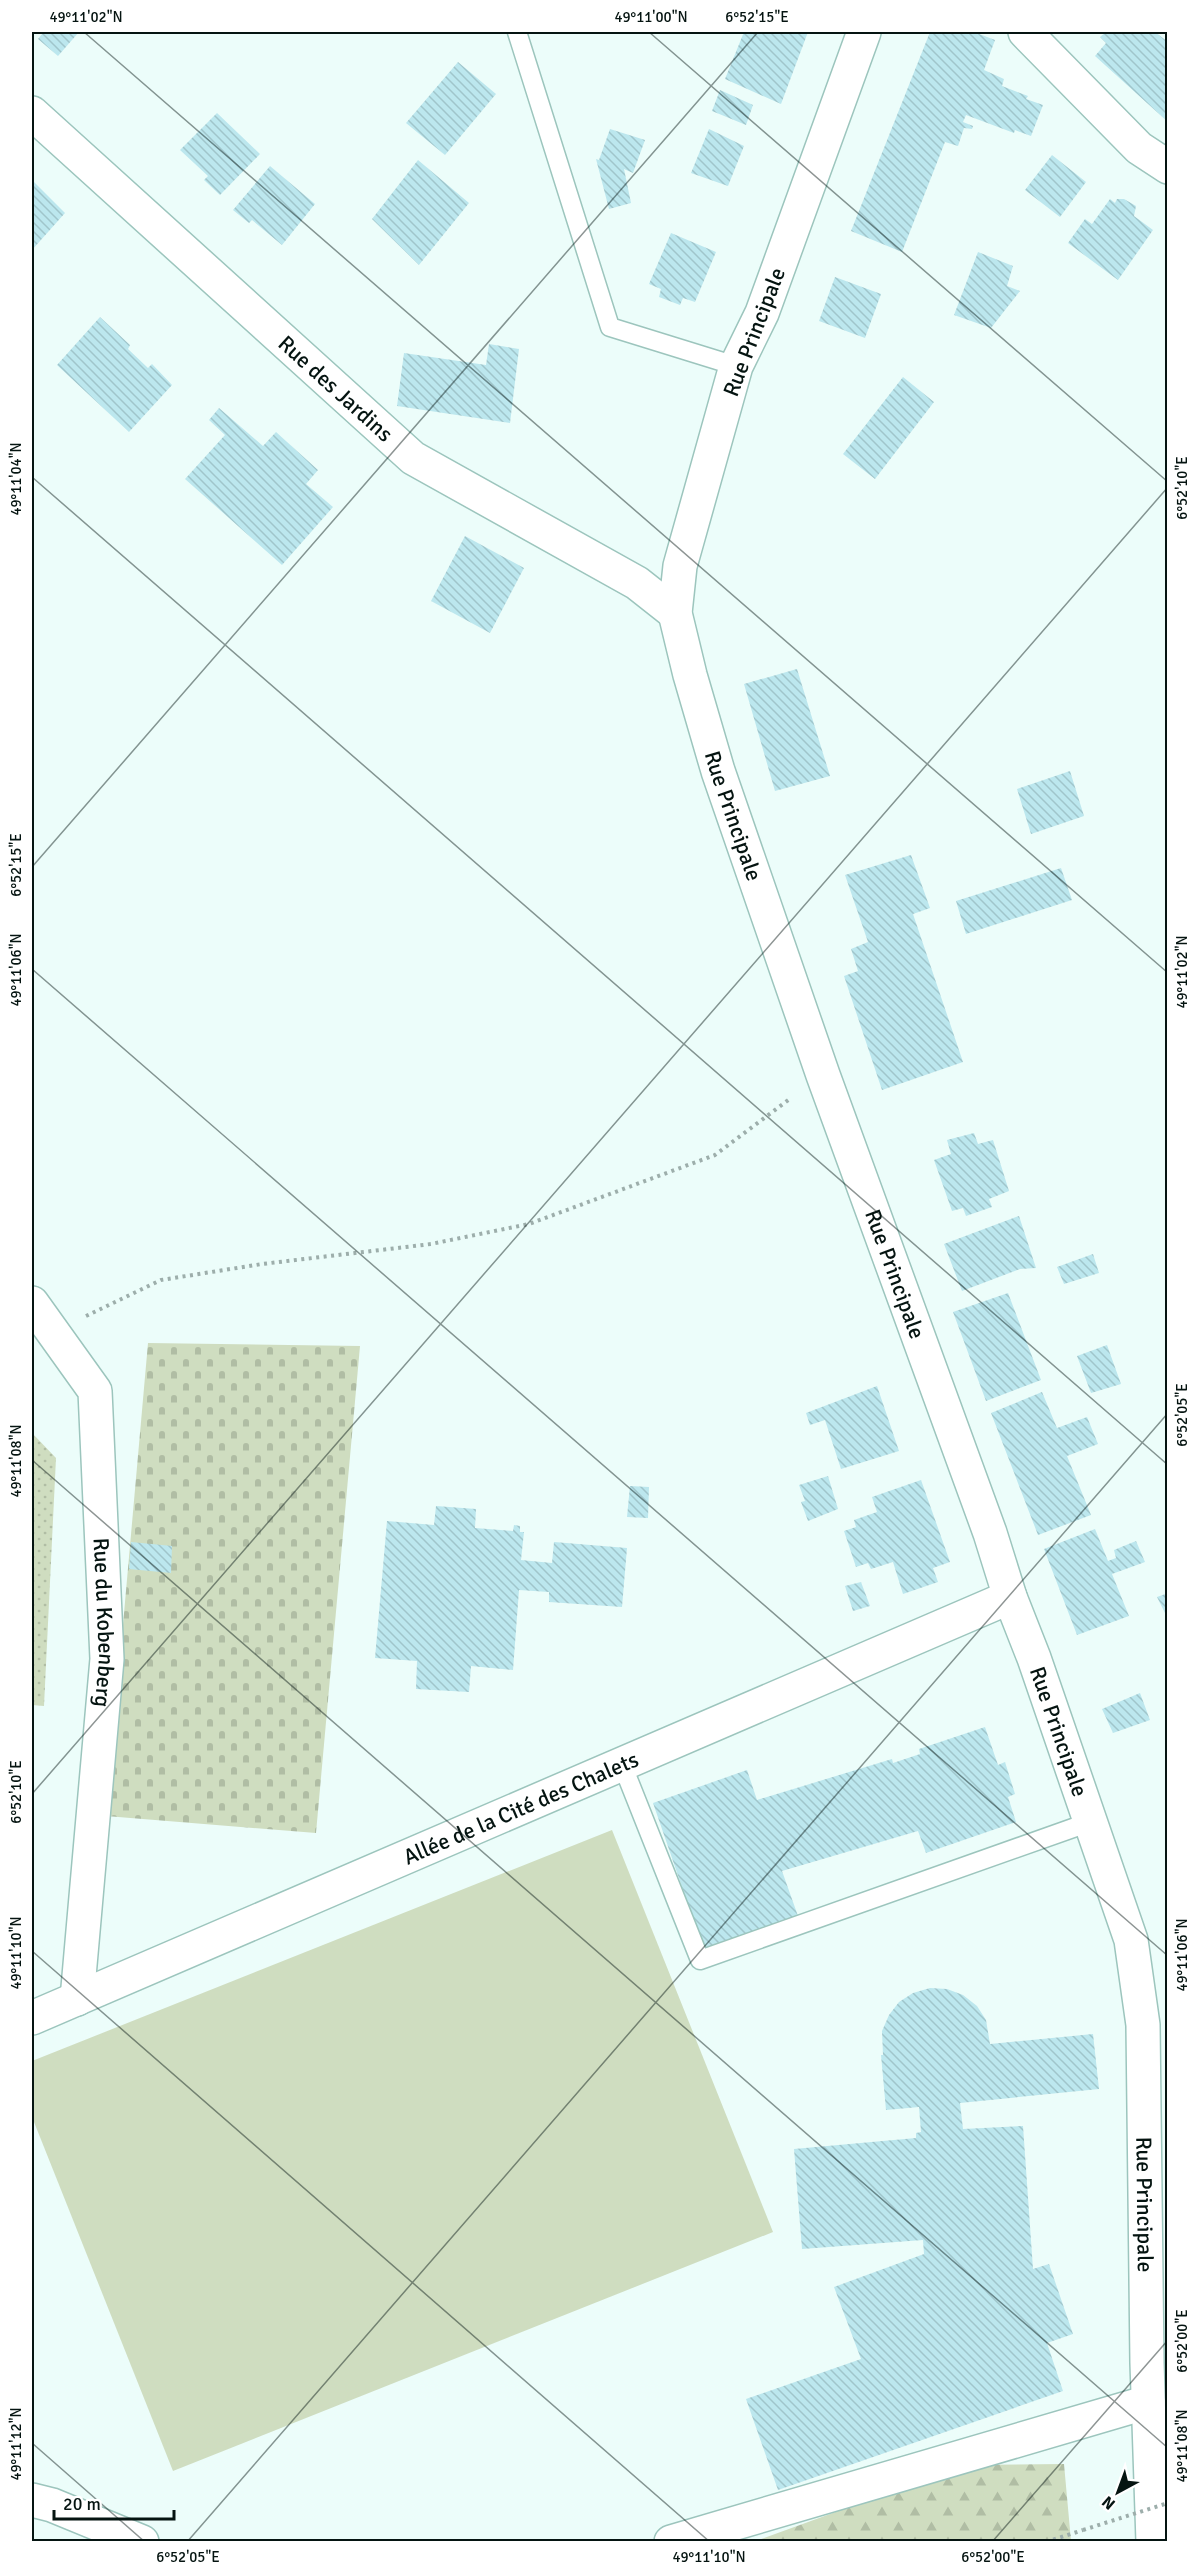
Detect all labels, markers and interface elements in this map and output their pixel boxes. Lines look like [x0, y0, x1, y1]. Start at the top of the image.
text: 49°11'02"N [49, 8, 123, 26]
text: 49°11'00"N [614, 8, 688, 26]
text: 6°52'15"E [725, 8, 789, 26]
street label: Rue Principale [717, 264, 791, 400]
street label: Rue des Jardins [273, 329, 399, 447]
text: 49°11'04"N [7, 442, 25, 516]
text: 6°52'10"E [1173, 456, 1191, 520]
street label: Rue Principale [699, 747, 768, 884]
text: 6°52'15"E [7, 833, 25, 897]
text: 49°11'06"N [7, 933, 25, 1007]
text: 49°11'02"N [1173, 935, 1191, 1009]
street label: Rue Principale [860, 1205, 931, 1342]
text: 6°52'05"E [1173, 1383, 1191, 1447]
text: 49°11'08"N [7, 1424, 25, 1498]
street label: Rue du Kobenberg [88, 1537, 121, 1709]
street label: Rue Principale [1024, 1663, 1094, 1800]
street label: Allée de la Cité des Chalets [399, 1745, 642, 1870]
text: 6°52'10"E [7, 1760, 25, 1824]
text: 49°11'10"N [7, 1916, 25, 1990]
text: 49°11'06"N [1173, 1918, 1191, 1992]
street label: Rue Principale [1131, 2136, 1159, 2273]
text: 6°52'00"E [1173, 2309, 1191, 2373]
text: 49°11'12"N [7, 2407, 25, 2481]
text: 49°11'08"N [1173, 2409, 1191, 2483]
north arrow [1088, 2462, 1148, 2522]
scale bar [54, 2483, 174, 2521]
text: N [1098, 2491, 1120, 2514]
text: 20 m [63, 2493, 101, 2515]
text: 6°52'05"E [156, 2548, 220, 2566]
text: 49°11'10"N [672, 2548, 746, 2566]
text: 6°52'00"E [961, 2548, 1025, 2566]

